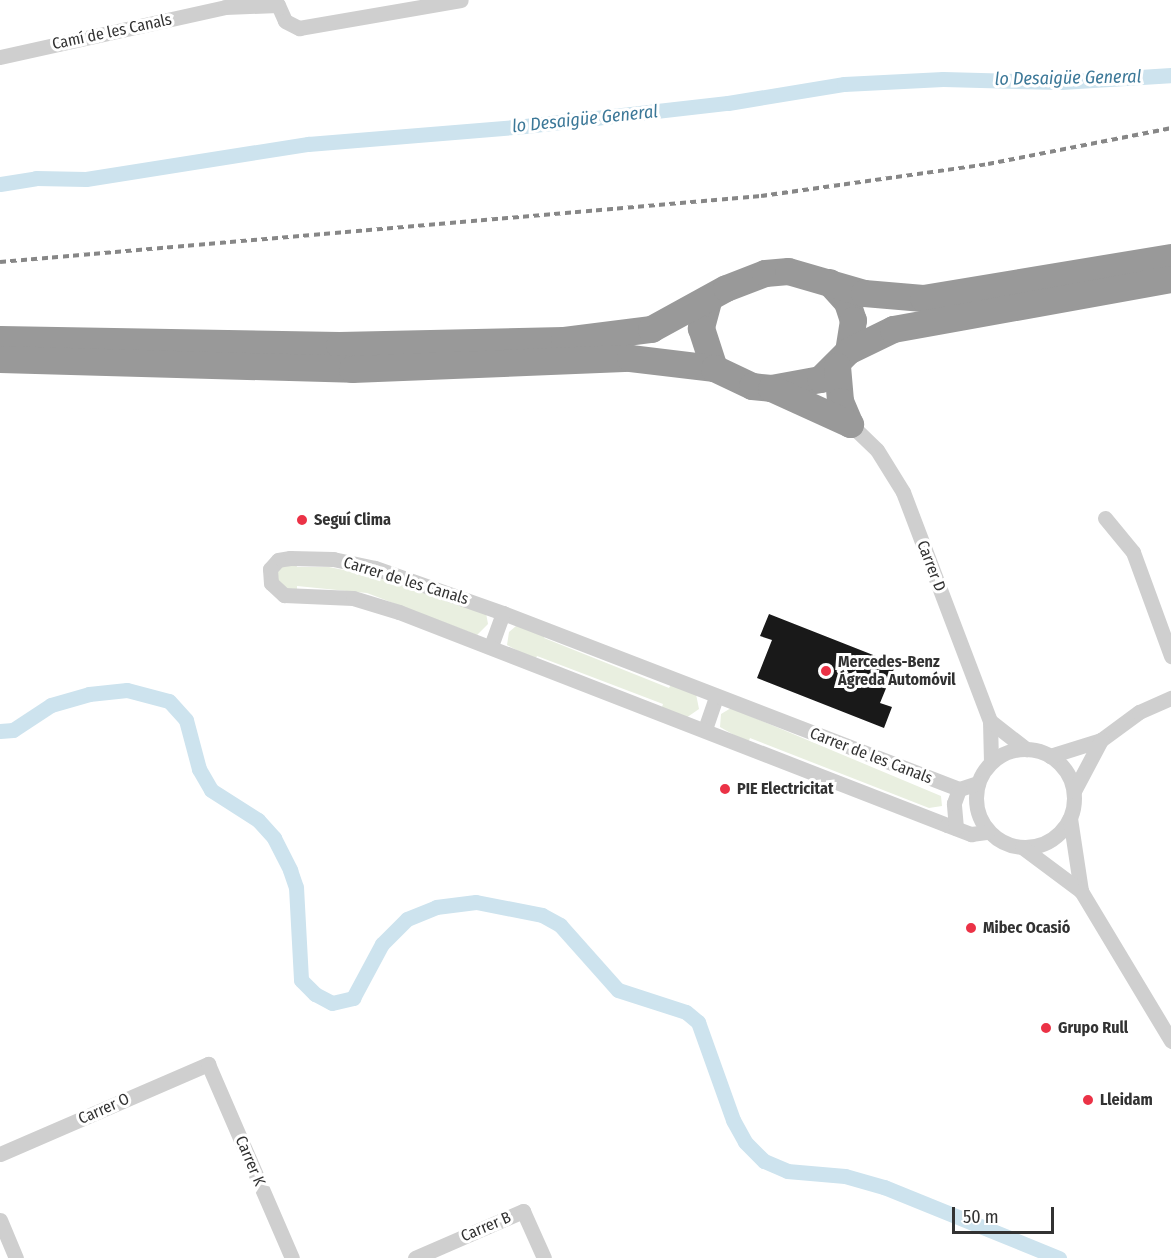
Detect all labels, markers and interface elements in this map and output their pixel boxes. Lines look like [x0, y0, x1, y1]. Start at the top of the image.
street label: Camí de les Canals [50, 10, 174, 54]
water label: lo Desaigüe General [994, 66, 1142, 90]
water label: lo Desaigüe General [511, 101, 659, 137]
place label: Seguí Clima [314, 510, 391, 530]
marker: Seguí Clima [295, 513, 309, 527]
street label: Carrer D [913, 538, 949, 594]
street label: Carrer de les Canals [341, 553, 471, 609]
place label: Mercedes-Benz Ágreda Automóvil [838, 652, 956, 690]
marker: Mercedes-Benz Ágreda Automóvil [819, 664, 833, 678]
street label: Carrer de les Canals [807, 724, 935, 788]
place label: PIE Electricitat [737, 779, 834, 799]
marker: PIE Electricitat [718, 782, 732, 796]
place label: Mibec Ocasió [983, 918, 1070, 938]
marker: Mibec Ocasió [964, 921, 978, 935]
place label: Grupo Rull [1058, 1018, 1128, 1038]
marker: Grupo Rull [1039, 1021, 1053, 1035]
street label: Carrer O [76, 1089, 132, 1129]
place label: Lleidam [1100, 1090, 1153, 1110]
marker: Lleidam [1081, 1093, 1095, 1107]
street label: Carrer K [231, 1133, 269, 1189]
scale bar [955, 1195, 1057, 1233]
text: 50 m [963, 1206, 999, 1228]
street label: Carrer B [458, 1208, 514, 1246]

